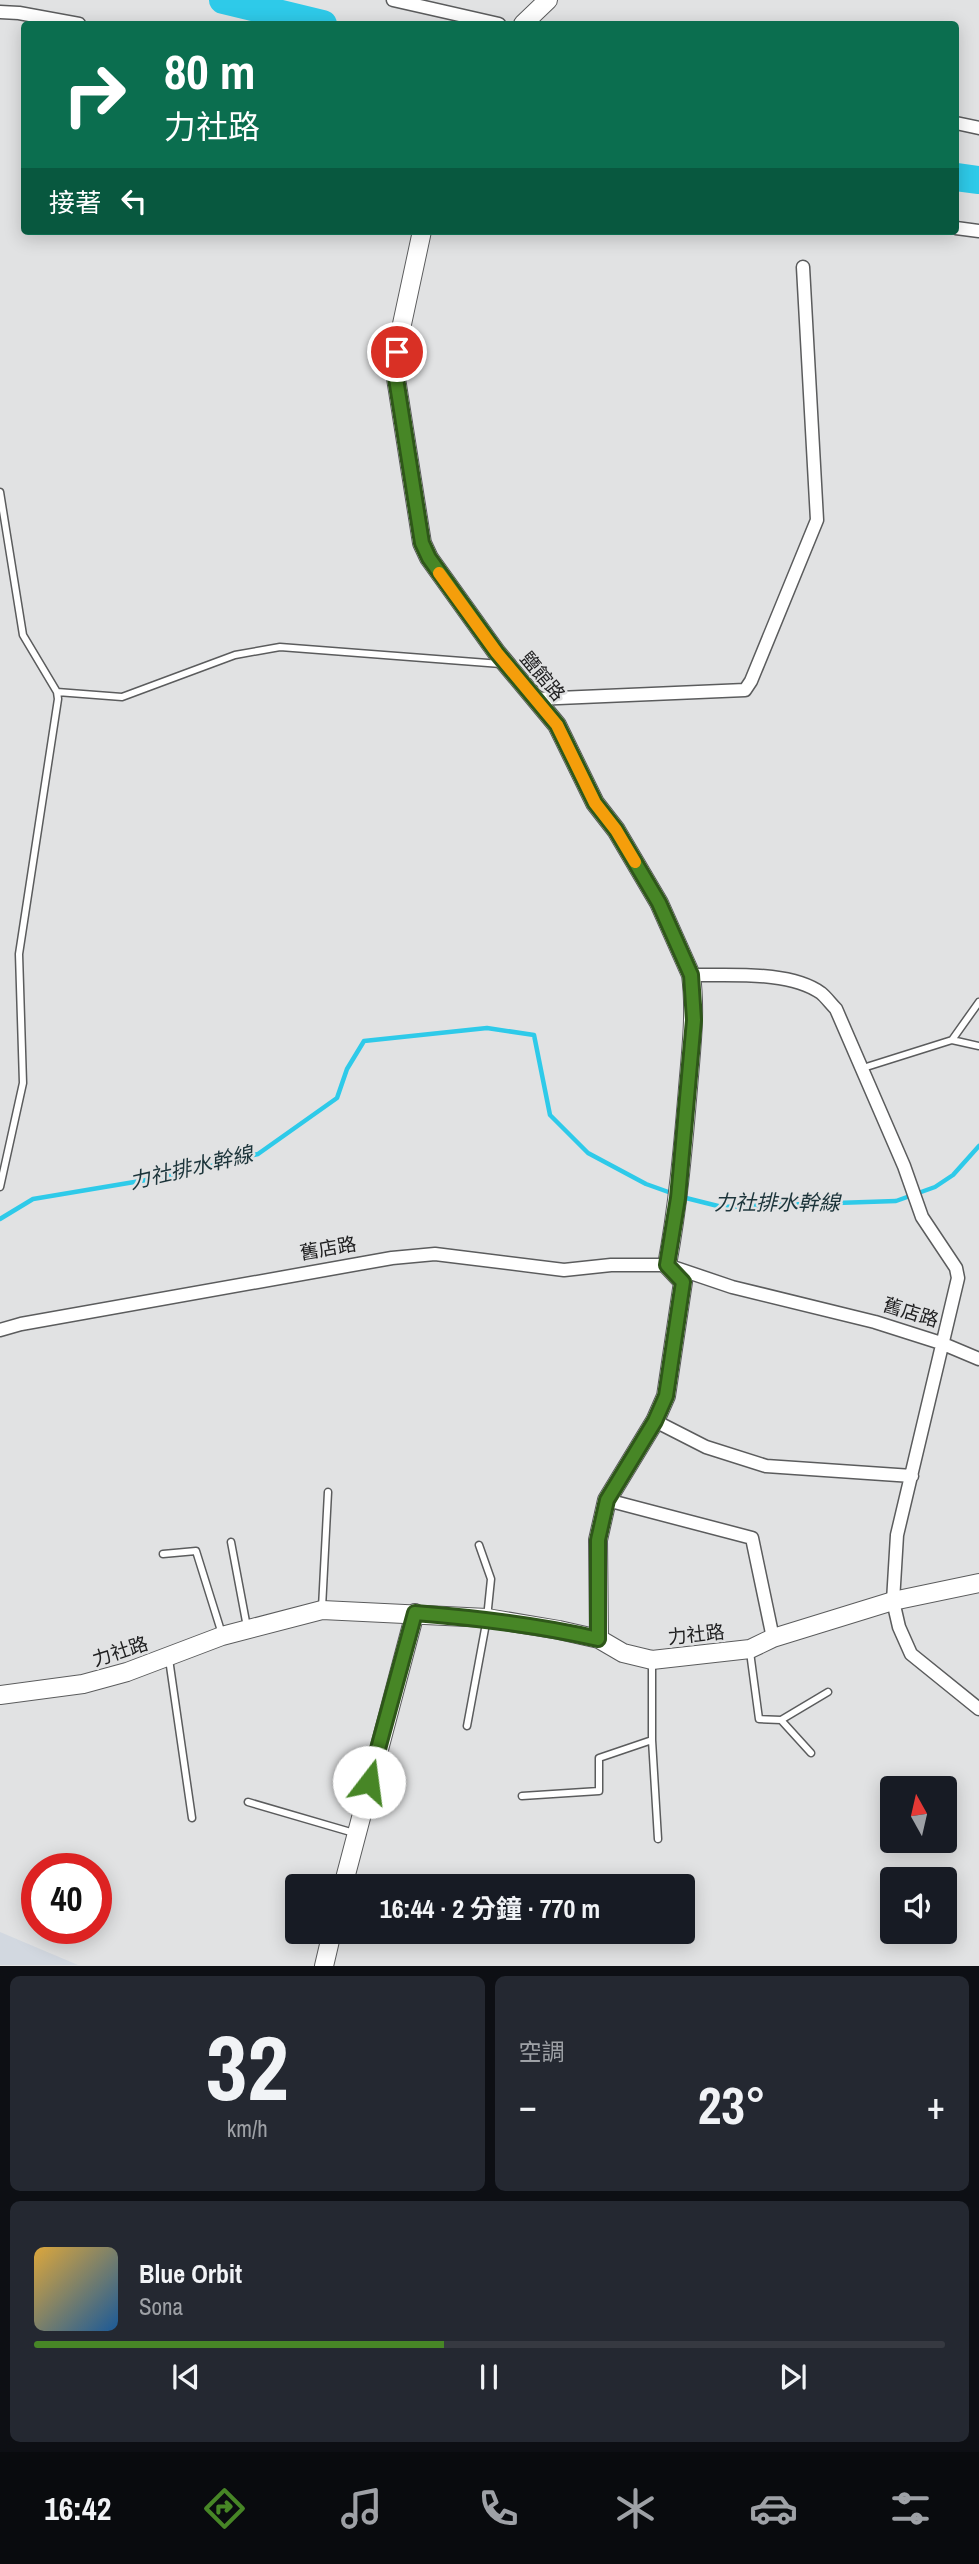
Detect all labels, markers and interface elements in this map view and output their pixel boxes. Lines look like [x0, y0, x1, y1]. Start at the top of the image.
text: 80 m [164, 38, 256, 104]
icon: right [49, 49, 140, 140]
text: 力社路 [164, 105, 260, 148]
icon: left [115, 182, 153, 220]
text: 接著 [49, 185, 101, 220]
pin [367, 322, 427, 382]
icon: arrive [378, 333, 416, 371]
street label: 鹽館路 [515, 646, 571, 706]
water label: 力社排水幹線 [126, 1139, 257, 1196]
water label: 力社排水幹線 [714, 1188, 842, 1217]
street label: 舊店路 [298, 1230, 358, 1266]
street label: 舊店路 [880, 1291, 942, 1333]
street label: 力社路 [666, 1618, 726, 1650]
street label: 力社路 [89, 1630, 151, 1672]
position arrow [332, 1745, 406, 1819]
north arrow [880, 1776, 957, 1853]
map controls [880, 1776, 957, 1944]
speed limit sign: 40 [21, 1853, 112, 1944]
button: sound [880, 1867, 957, 1944]
text: 16:44 · 2 分鐘 · 770 m [380, 1891, 600, 1926]
text: 32 [206, 2006, 289, 2128]
text: 空調 [519, 2036, 565, 2067]
text: 23° [698, 2070, 766, 2140]
text: − [519, 2080, 537, 2131]
text: + [927, 2080, 945, 2131]
text: km/h [227, 2113, 268, 2144]
text: Blue Orbit [139, 2256, 242, 2291]
text: Sona [139, 2291, 183, 2322]
icon: previous [167, 2358, 205, 2396]
icon: pause [470, 2358, 508, 2396]
icon: next [774, 2358, 812, 2396]
icon: directions [200, 2484, 249, 2533]
icon: music [337, 2484, 386, 2533]
icon: phone [474, 2484, 523, 2533]
icon: climate [611, 2484, 660, 2533]
icon: car [749, 2484, 798, 2533]
icon: filters [886, 2484, 935, 2533]
text: 16:42 [44, 2487, 111, 2530]

